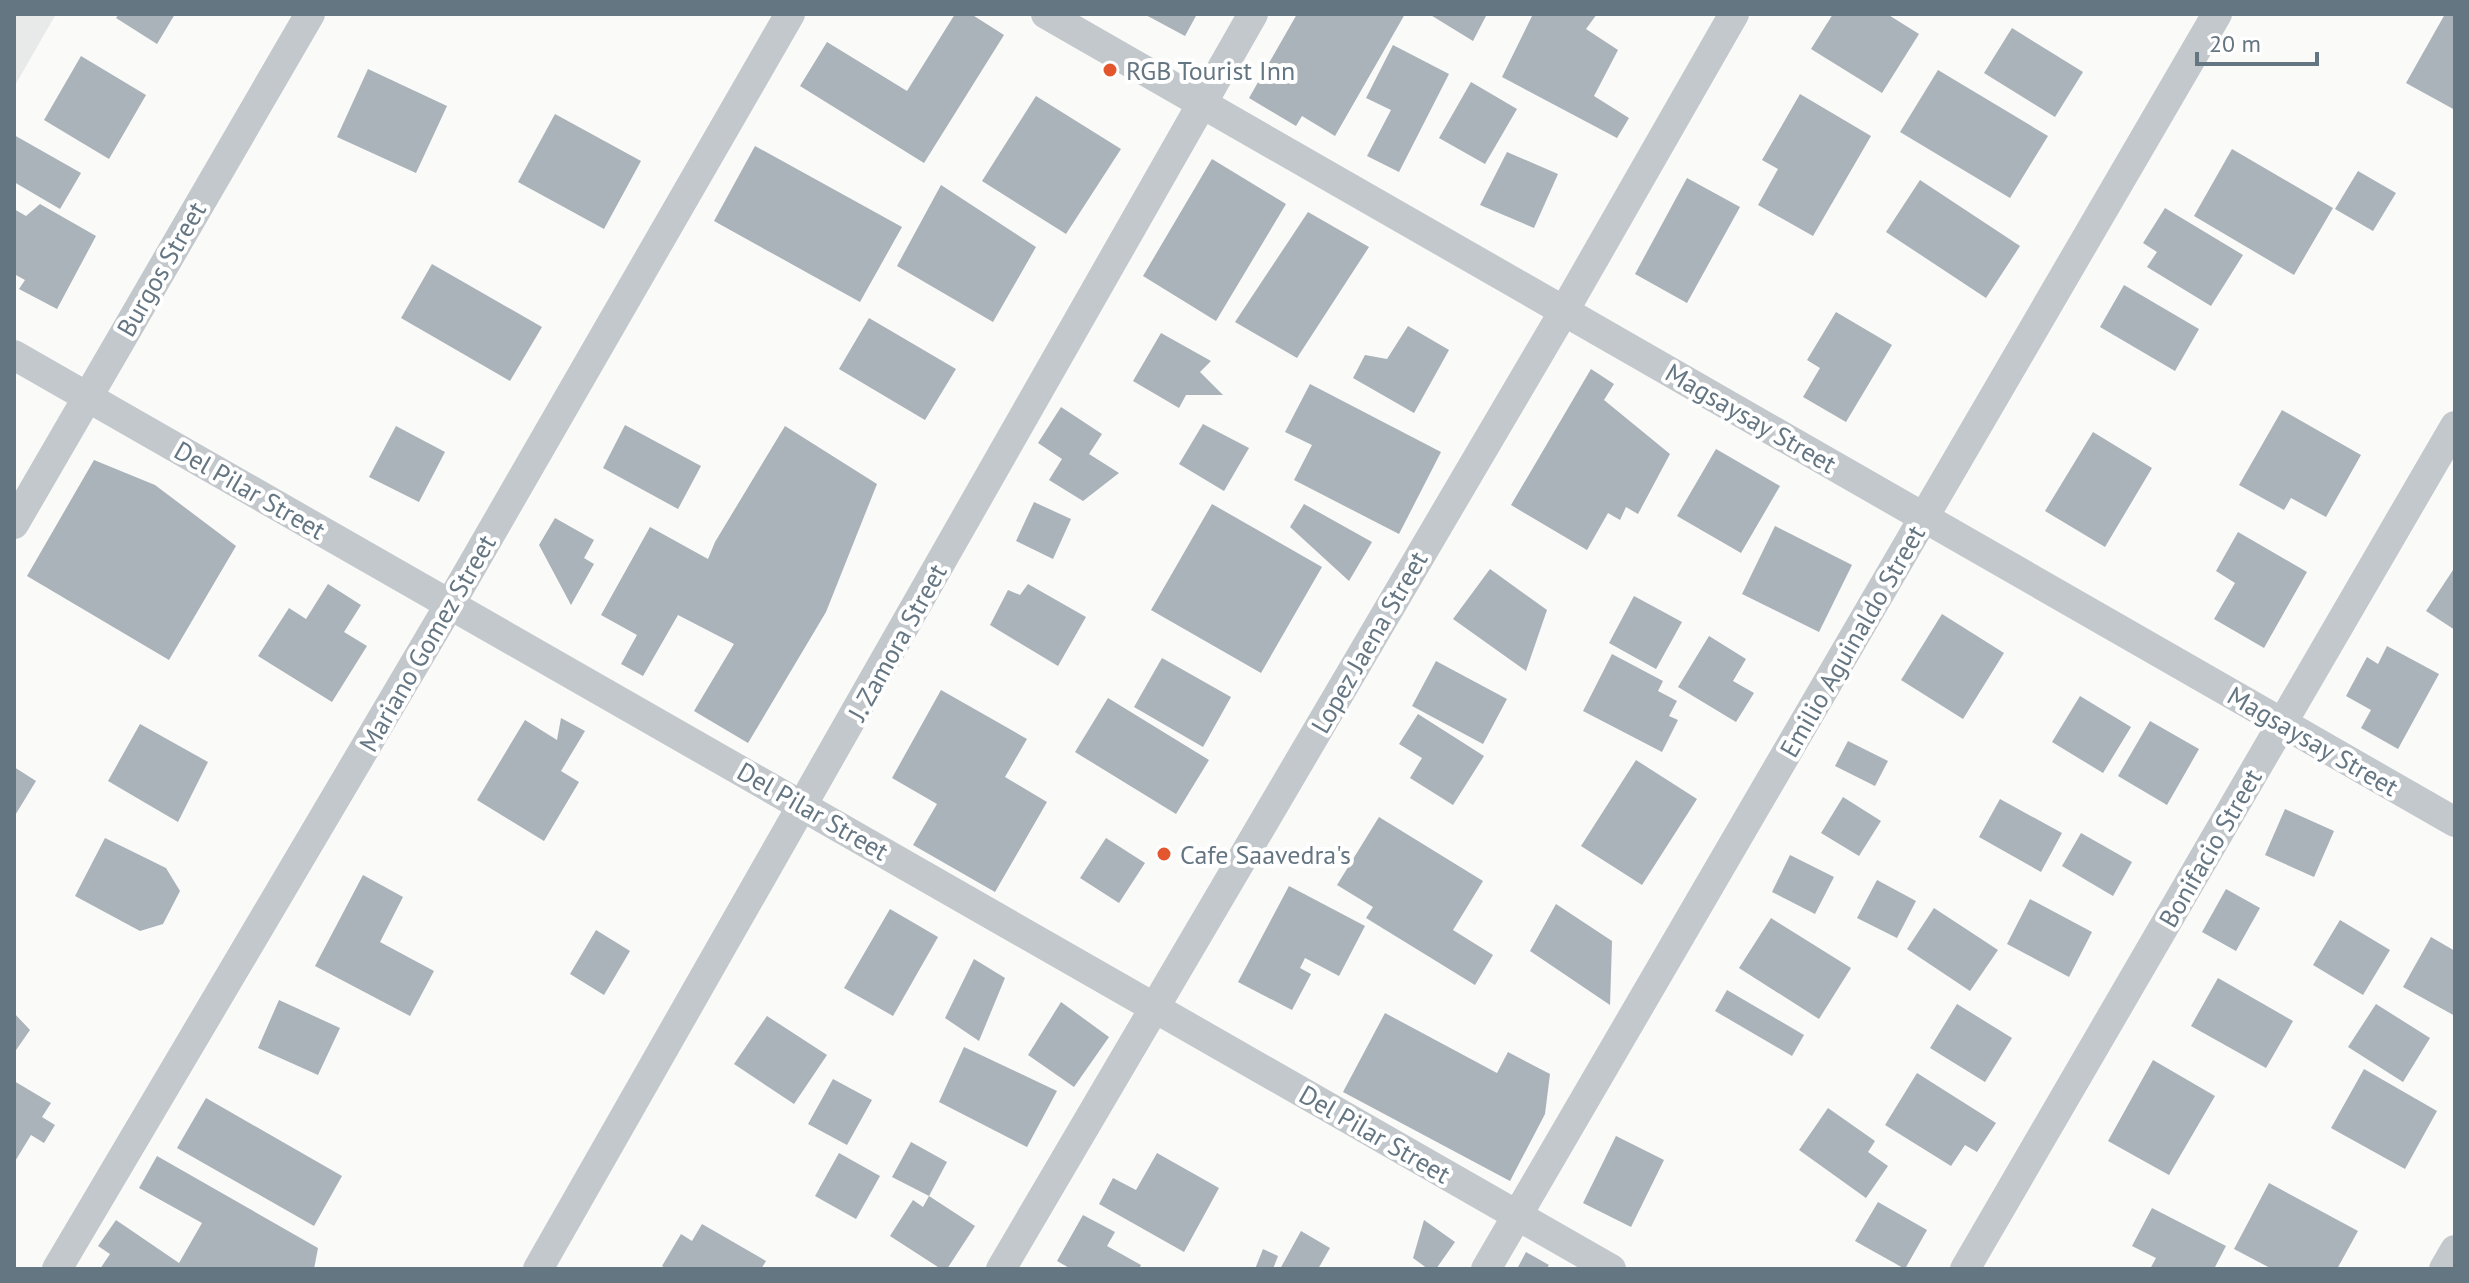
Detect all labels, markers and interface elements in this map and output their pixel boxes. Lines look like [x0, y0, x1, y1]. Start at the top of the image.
scale bar [2197, 16, 2317, 66]
text: 20 m [2209, 28, 2261, 59]
place label: RGB Tourist Inn [1126, 54, 1295, 87]
marker: RGB Tourist Inn [1101, 61, 1119, 79]
street label: Burgos Street [109, 196, 213, 342]
street label: Magsaysay Street [1660, 356, 1842, 480]
street label: Del Pilar Street [169, 433, 332, 547]
street label: Emilio Aguinaldo Street [1772, 519, 1932, 763]
street label: Mariano Gomez Street [351, 528, 503, 757]
street label: Lopez Jaena Street [1304, 545, 1435, 739]
street label: J. Zamora Street [840, 558, 954, 727]
street label: Magsaysay Street [2222, 679, 2404, 803]
street label: Del Pilar Street [732, 754, 895, 868]
street label: Bonifacio Street [2151, 763, 2269, 933]
place label: Cafe Saavedra's [1180, 838, 1351, 871]
marker: Cafe Saavedra's [1155, 845, 1173, 863]
street label: Del Pilar Street [1294, 1077, 1457, 1191]

